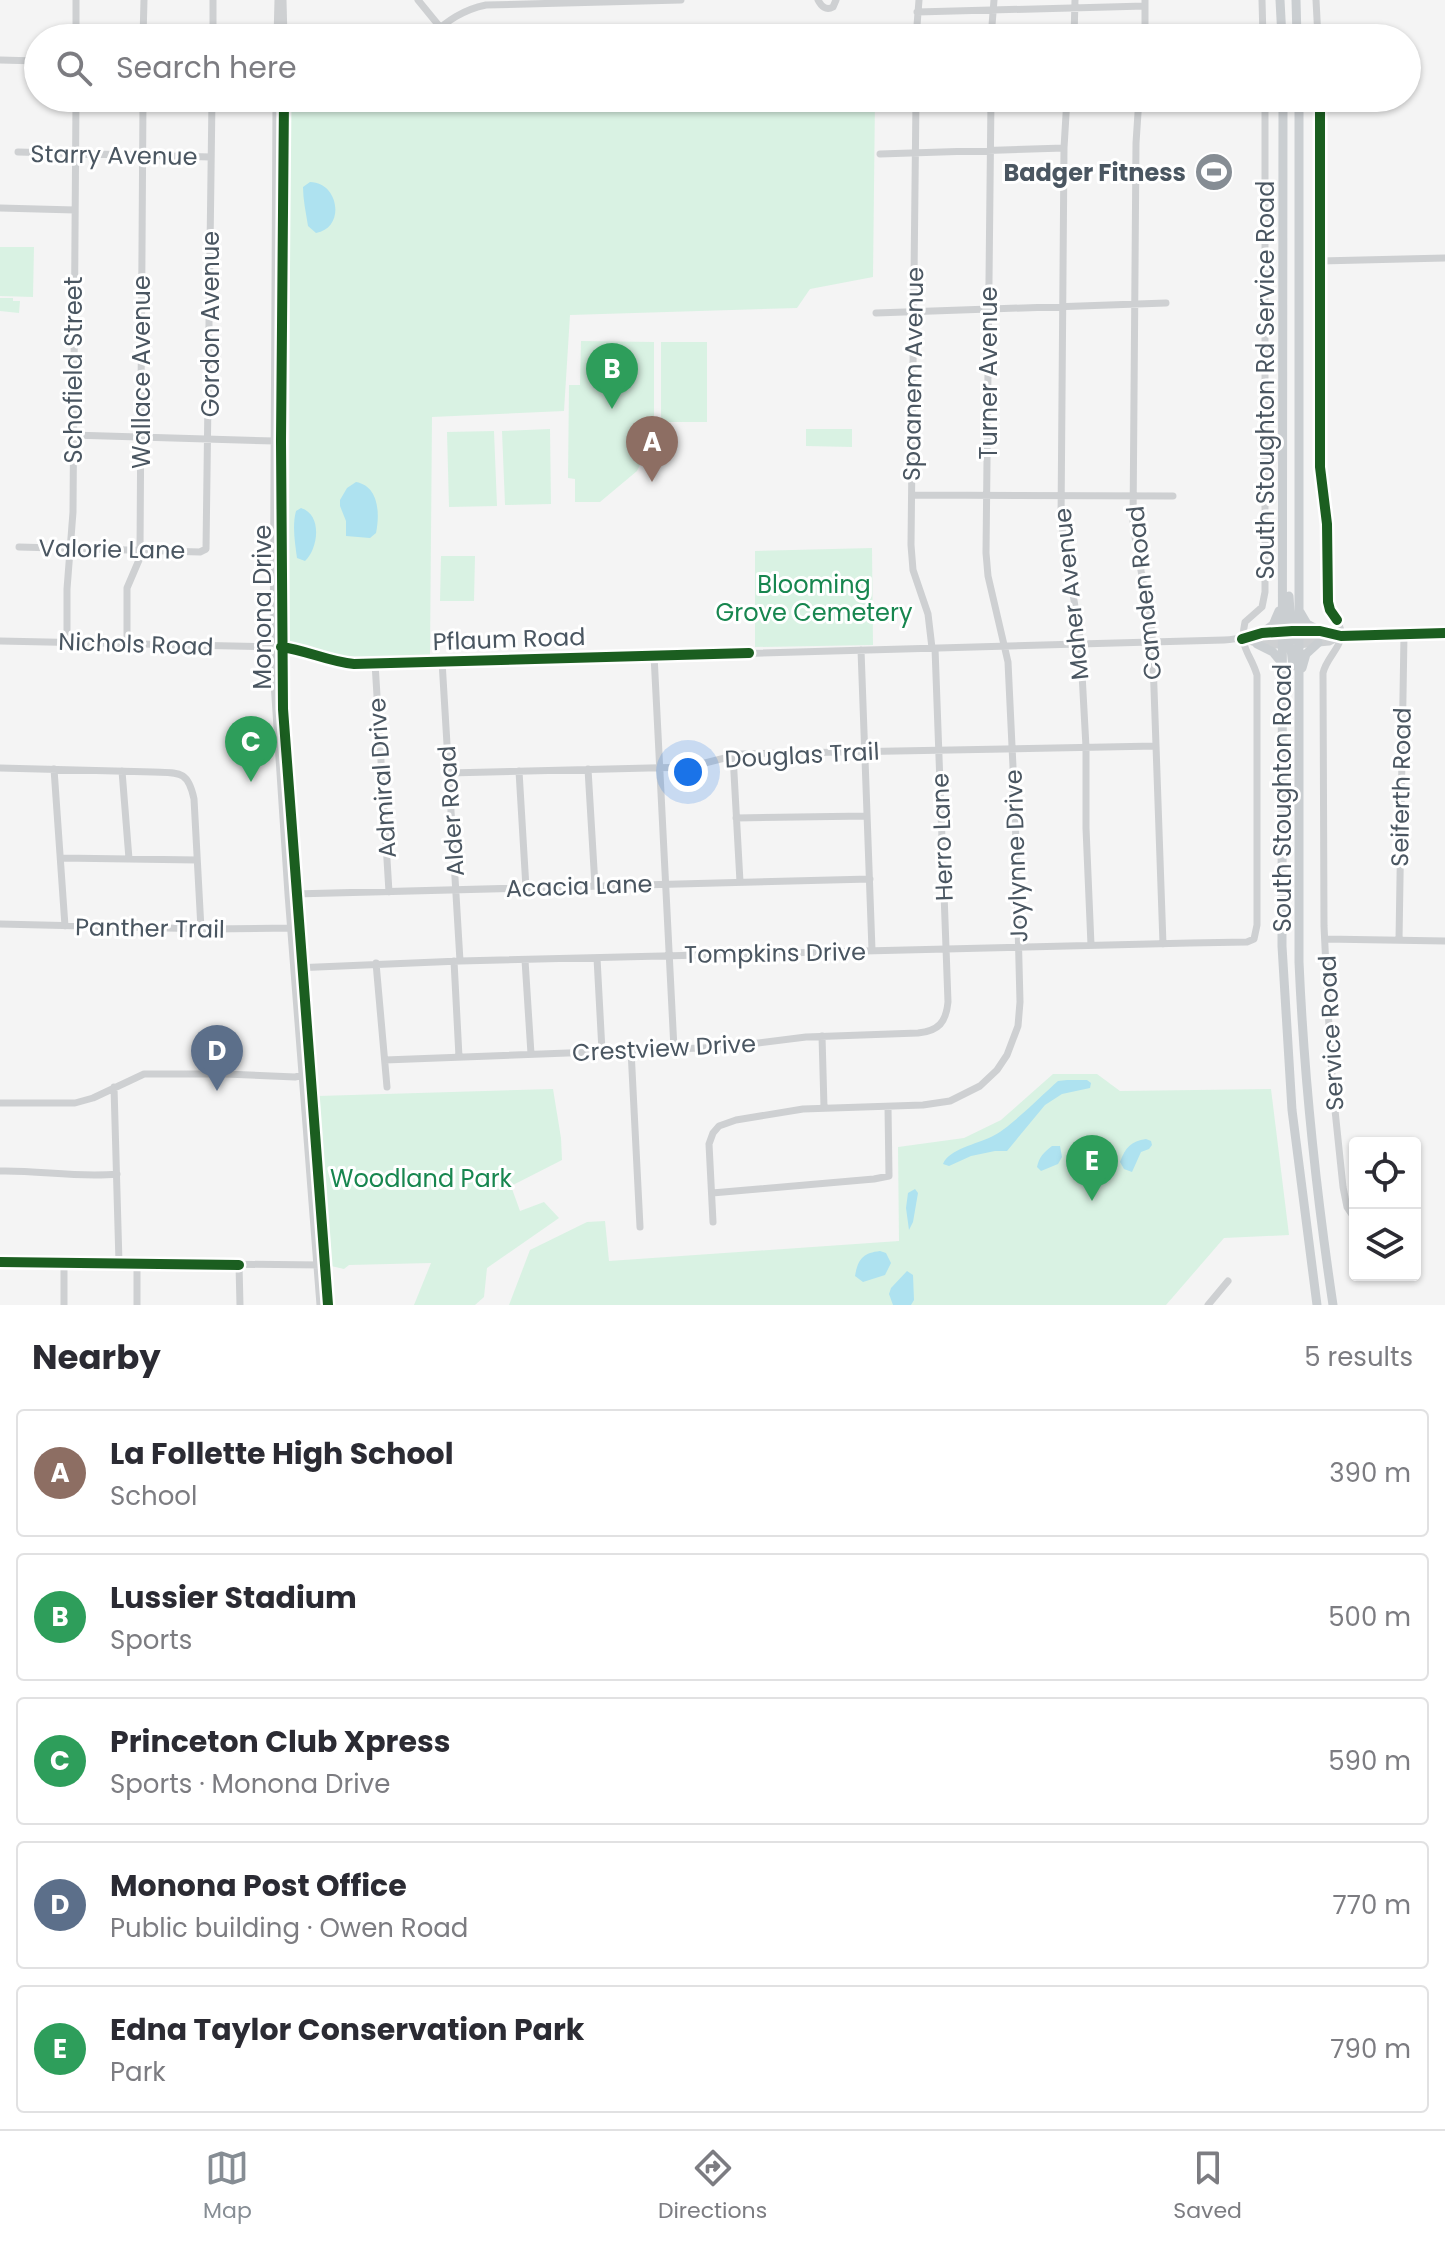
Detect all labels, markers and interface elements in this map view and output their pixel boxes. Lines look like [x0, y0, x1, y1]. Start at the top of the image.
search box [24, 24, 1421, 112]
icon: search [52, 46, 96, 90]
text: Search here [116, 46, 297, 89]
street label: Starry Avenue [30, 137, 198, 173]
sports icon: Badger Fitness [1193, 151, 1235, 193]
place label: Badger Fitness [1003, 156, 1186, 189]
street label: South Stoughton Rd Service Road [1249, 180, 1282, 580]
street label: Gordon Avenue [194, 231, 227, 417]
street label: Spaanem Avenue [895, 267, 931, 481]
street label: Wallace Avenue [125, 275, 158, 469]
street label: Schofield Street [57, 277, 90, 463]
street label: Turner Avenue [972, 286, 1005, 460]
pin: B [586, 343, 638, 409]
pin: A [626, 416, 678, 482]
street label: Camden Road [1118, 504, 1170, 682]
street label: Maher Avenue [1046, 506, 1096, 682]
street label: Monona Drive [246, 525, 279, 689]
street label: Valorie Lane [38, 531, 186, 567]
park label: Blooming Grove Cemetery [716, 568, 913, 629]
street label: Pflaum Road [432, 620, 586, 658]
street label: Nichols Road [58, 625, 214, 663]
street label: South Stoughton Road [1266, 664, 1299, 932]
street label: Admiral Drive [360, 697, 404, 859]
street label: Seiferth Road [1383, 707, 1419, 867]
pin: C [225, 716, 277, 782]
street label: Douglas Trail [724, 734, 880, 776]
street label: Alder Road [430, 745, 472, 877]
your location [668, 752, 708, 792]
street label: Joylynne Drive [996, 769, 1036, 943]
street label: Herro Lane [923, 772, 961, 902]
street label: Acacia Lane [505, 867, 653, 905]
street label: Panther Trail [75, 910, 225, 946]
street label: Tompkins Drive [684, 935, 866, 971]
street label: Service Road [1310, 954, 1352, 1112]
pin: D [191, 1025, 243, 1091]
street label: Crestview Drive [571, 1027, 757, 1069]
pin: E [1066, 1135, 1118, 1201]
map controls [1349, 1137, 1421, 1281]
button: locate [1349, 1137, 1421, 1209]
park label: Woodland Park [330, 1162, 513, 1195]
button: layers [1349, 1209, 1421, 1281]
text: Nearby [32, 1333, 161, 1381]
text: 5 results [1304, 1339, 1413, 1375]
text: La Follette High School [110, 1432, 454, 1475]
text: A [50, 1455, 70, 1491]
text: 390 m [1329, 1455, 1411, 1491]
text: School [110, 1478, 197, 1514]
text: Lussier Stadium [110, 1576, 357, 1619]
text: B [51, 1599, 69, 1635]
text: 500 m [1328, 1599, 1411, 1635]
text: Sports [110, 1622, 192, 1658]
text: Princeton Club Xpress [110, 1720, 450, 1763]
text: C [50, 1743, 70, 1779]
text: 590 m [1328, 1743, 1411, 1779]
text: Sports · Monona Drive [110, 1766, 390, 1802]
text: Monona Post Office [110, 1864, 407, 1907]
text: D [51, 1887, 69, 1923]
text: 770 m [1333, 1887, 1411, 1923]
text: Public building · Owen Road [110, 1910, 468, 1946]
text: Edna Taylor Conservation Park [110, 2008, 584, 2051]
text: E [53, 2031, 67, 2067]
text: 790 m [1330, 2031, 1411, 2067]
text: Park [110, 2054, 166, 2090]
tab: Map [203, 2146, 252, 2227]
tab: Directions [658, 2146, 767, 2227]
tab: Saved [1173, 2146, 1242, 2227]

